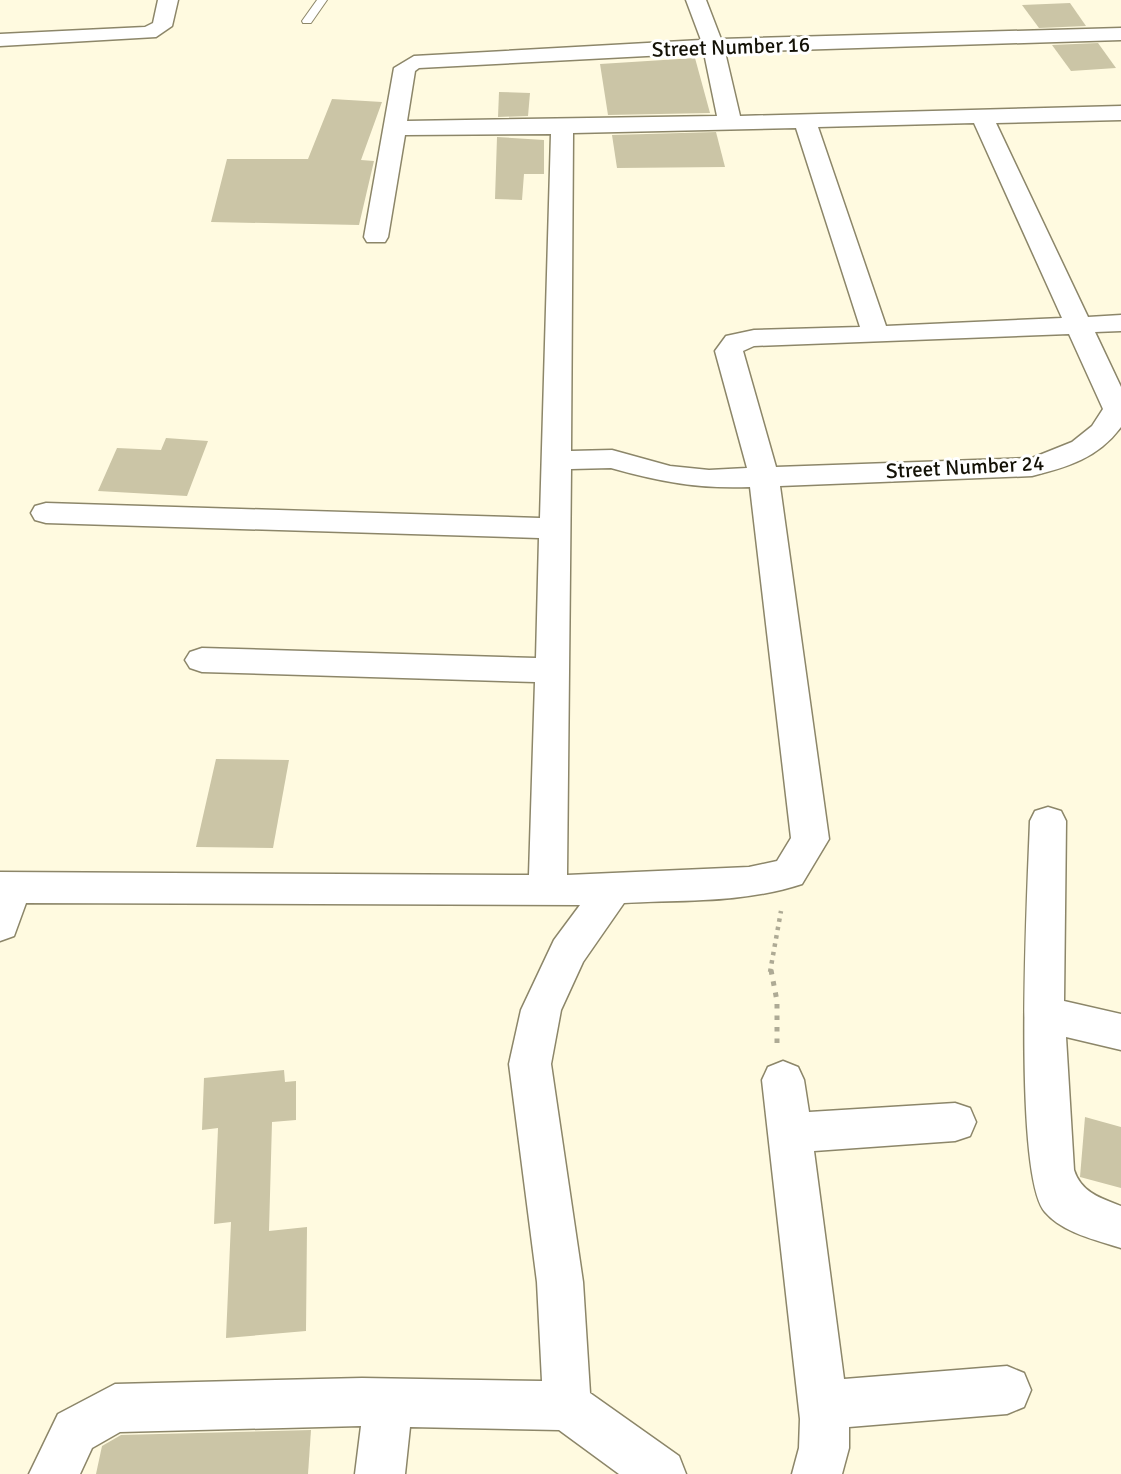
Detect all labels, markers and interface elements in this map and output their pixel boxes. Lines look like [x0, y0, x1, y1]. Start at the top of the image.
street label: Street Number 16 [651, 31, 811, 63]
street label: Street Number 24 [885, 450, 1045, 484]

